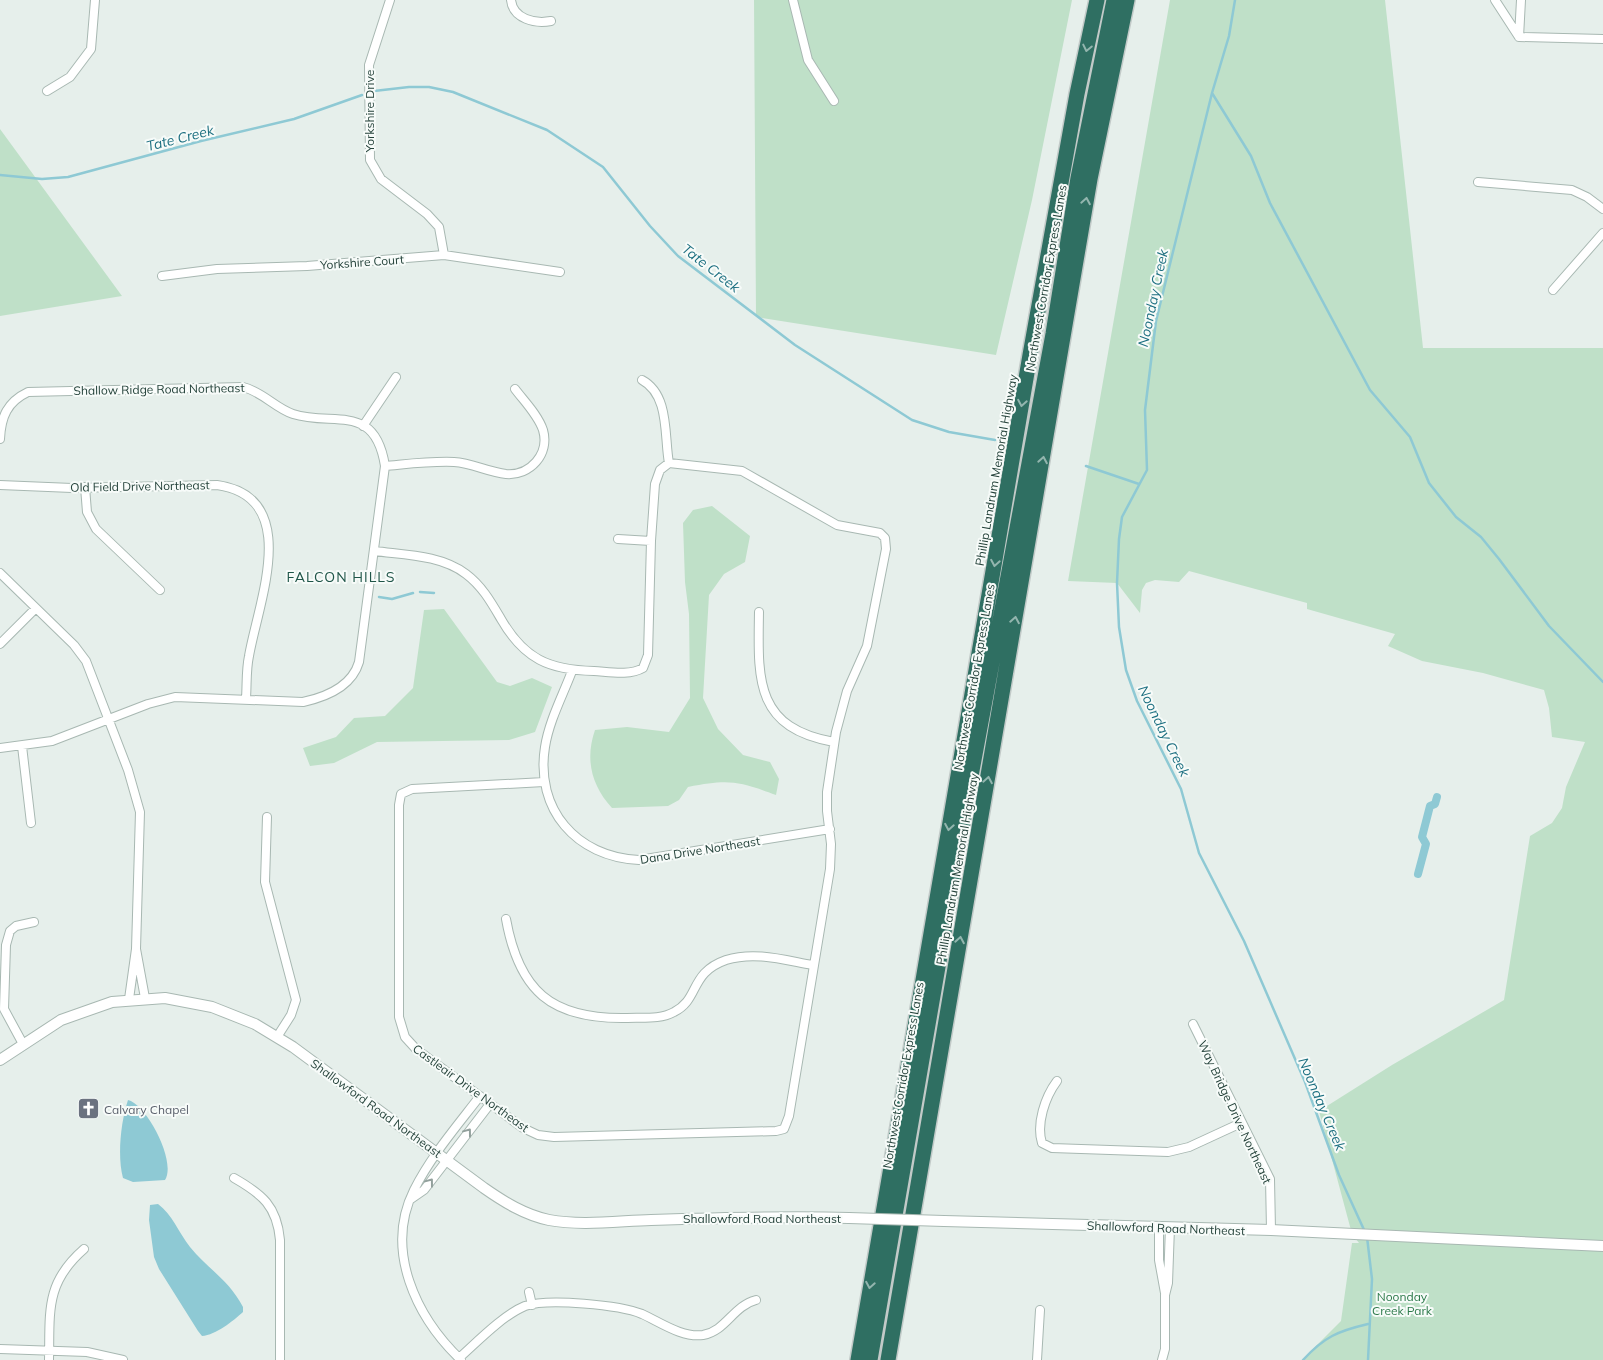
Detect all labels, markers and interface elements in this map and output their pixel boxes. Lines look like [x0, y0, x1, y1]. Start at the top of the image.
one-way arrow [1082, 43, 1093, 52]
street label: Yorkshire Drive [362, 70, 377, 153]
water label: Tate Creek [144, 121, 216, 155]
street label: Northwest Corridor Express Lanes [1022, 183, 1070, 373]
one-way arrow [1081, 197, 1091, 206]
water label: Tate Creek [678, 240, 744, 297]
water label: Noonday Creek [1134, 247, 1172, 349]
street label: Yorkshire Court [319, 252, 404, 272]
street label: Phillip Landrum Memorial Highway [972, 372, 1020, 567]
street label: Shallow Ridge Road Northeast [73, 380, 245, 398]
one-way arrow [1018, 399, 1028, 408]
one-way arrow [1037, 455, 1047, 464]
street label: Old Field Drive Northeast [70, 477, 210, 495]
one-way arrow [990, 559, 1000, 568]
district label: FALCON HILLS [287, 568, 395, 586]
street label: Northwest Corridor Express Lanes [950, 582, 998, 772]
one-way arrow [1010, 616, 1020, 624]
water label: Noonday Creek [1134, 682, 1194, 780]
street label: Phillip Landrum Memorial Highway [933, 771, 981, 966]
one-way arrow [982, 776, 992, 785]
one-way arrow [945, 823, 955, 831]
street label: Dana Drive Northeast [639, 833, 761, 867]
one-way arrow [954, 936, 964, 945]
street label: Northwest Corridor Express Lanes [879, 980, 927, 1170]
street label: Way Bridge Drive Northeast [1195, 1038, 1275, 1186]
street label: Castleair Drive Northeast [410, 1041, 532, 1135]
street label: Shallowford Road Northeast [308, 1055, 444, 1161]
water label: Noonday Creek [1294, 1055, 1350, 1154]
church icon: Calvary Chapel [76, 1097, 100, 1121]
place label: Calvary Chapel [104, 1102, 189, 1117]
one-way arrow [463, 1129, 471, 1138]
one-way arrow [425, 1179, 433, 1188]
street label: Shallowford Road Northeast [683, 1211, 841, 1226]
street label: Shallowford Road Northeast [1087, 1218, 1245, 1238]
one-way arrow [866, 1281, 876, 1289]
park label: Noonday Creek Park [1372, 1289, 1433, 1318]

